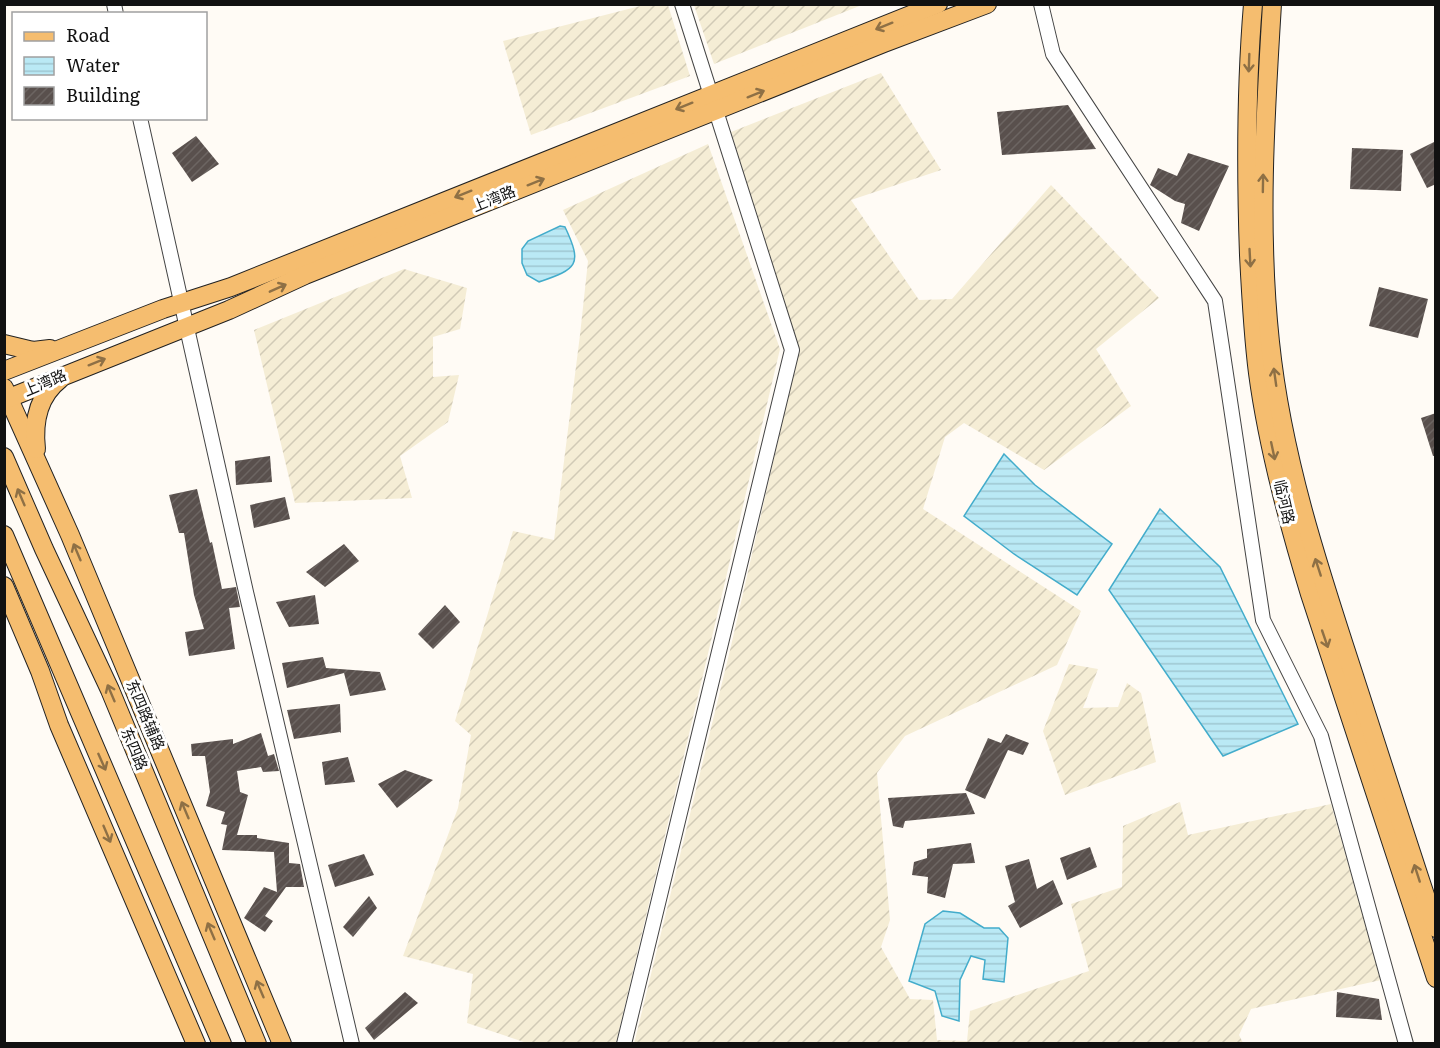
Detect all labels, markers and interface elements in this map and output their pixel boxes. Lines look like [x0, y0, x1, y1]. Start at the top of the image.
legend [12, 12, 207, 120]
text: Road [66, 21, 110, 48]
one-way arrow [875, 21, 894, 32]
text: Water [66, 51, 120, 78]
one-way arrow [1243, 52, 1254, 72]
text: Building [66, 81, 141, 108]
one-way arrow [746, 88, 765, 99]
one-way arrow [675, 102, 693, 113]
one-way arrow [1258, 173, 1269, 193]
one-way arrow [526, 176, 545, 187]
street label: 上湾路 [468, 179, 519, 217]
one-way arrow [455, 189, 473, 200]
one-way arrow [1244, 247, 1255, 267]
one-way arrow [268, 281, 286, 293]
one-way arrow [88, 356, 106, 367]
street label: 上湾路 [19, 362, 70, 401]
one-way arrow [1269, 368, 1280, 388]
one-way arrow [1267, 441, 1279, 460]
street label: 临河路 [1269, 477, 1302, 526]
one-way arrow [15, 488, 26, 507]
one-way arrow [71, 543, 82, 562]
one-way arrow [1312, 558, 1323, 577]
one-way arrow [1320, 629, 1331, 648]
street label: 东四路辅路 [122, 677, 168, 753]
one-way arrow [105, 685, 116, 703]
street label: 东四路 [117, 725, 151, 773]
one-way arrow [97, 752, 108, 771]
one-way arrow [179, 801, 190, 819]
one-way arrow [102, 824, 113, 843]
one-way arrow [1411, 863, 1422, 882]
one-way arrow [205, 923, 216, 941]
one-way arrow [254, 981, 265, 999]

